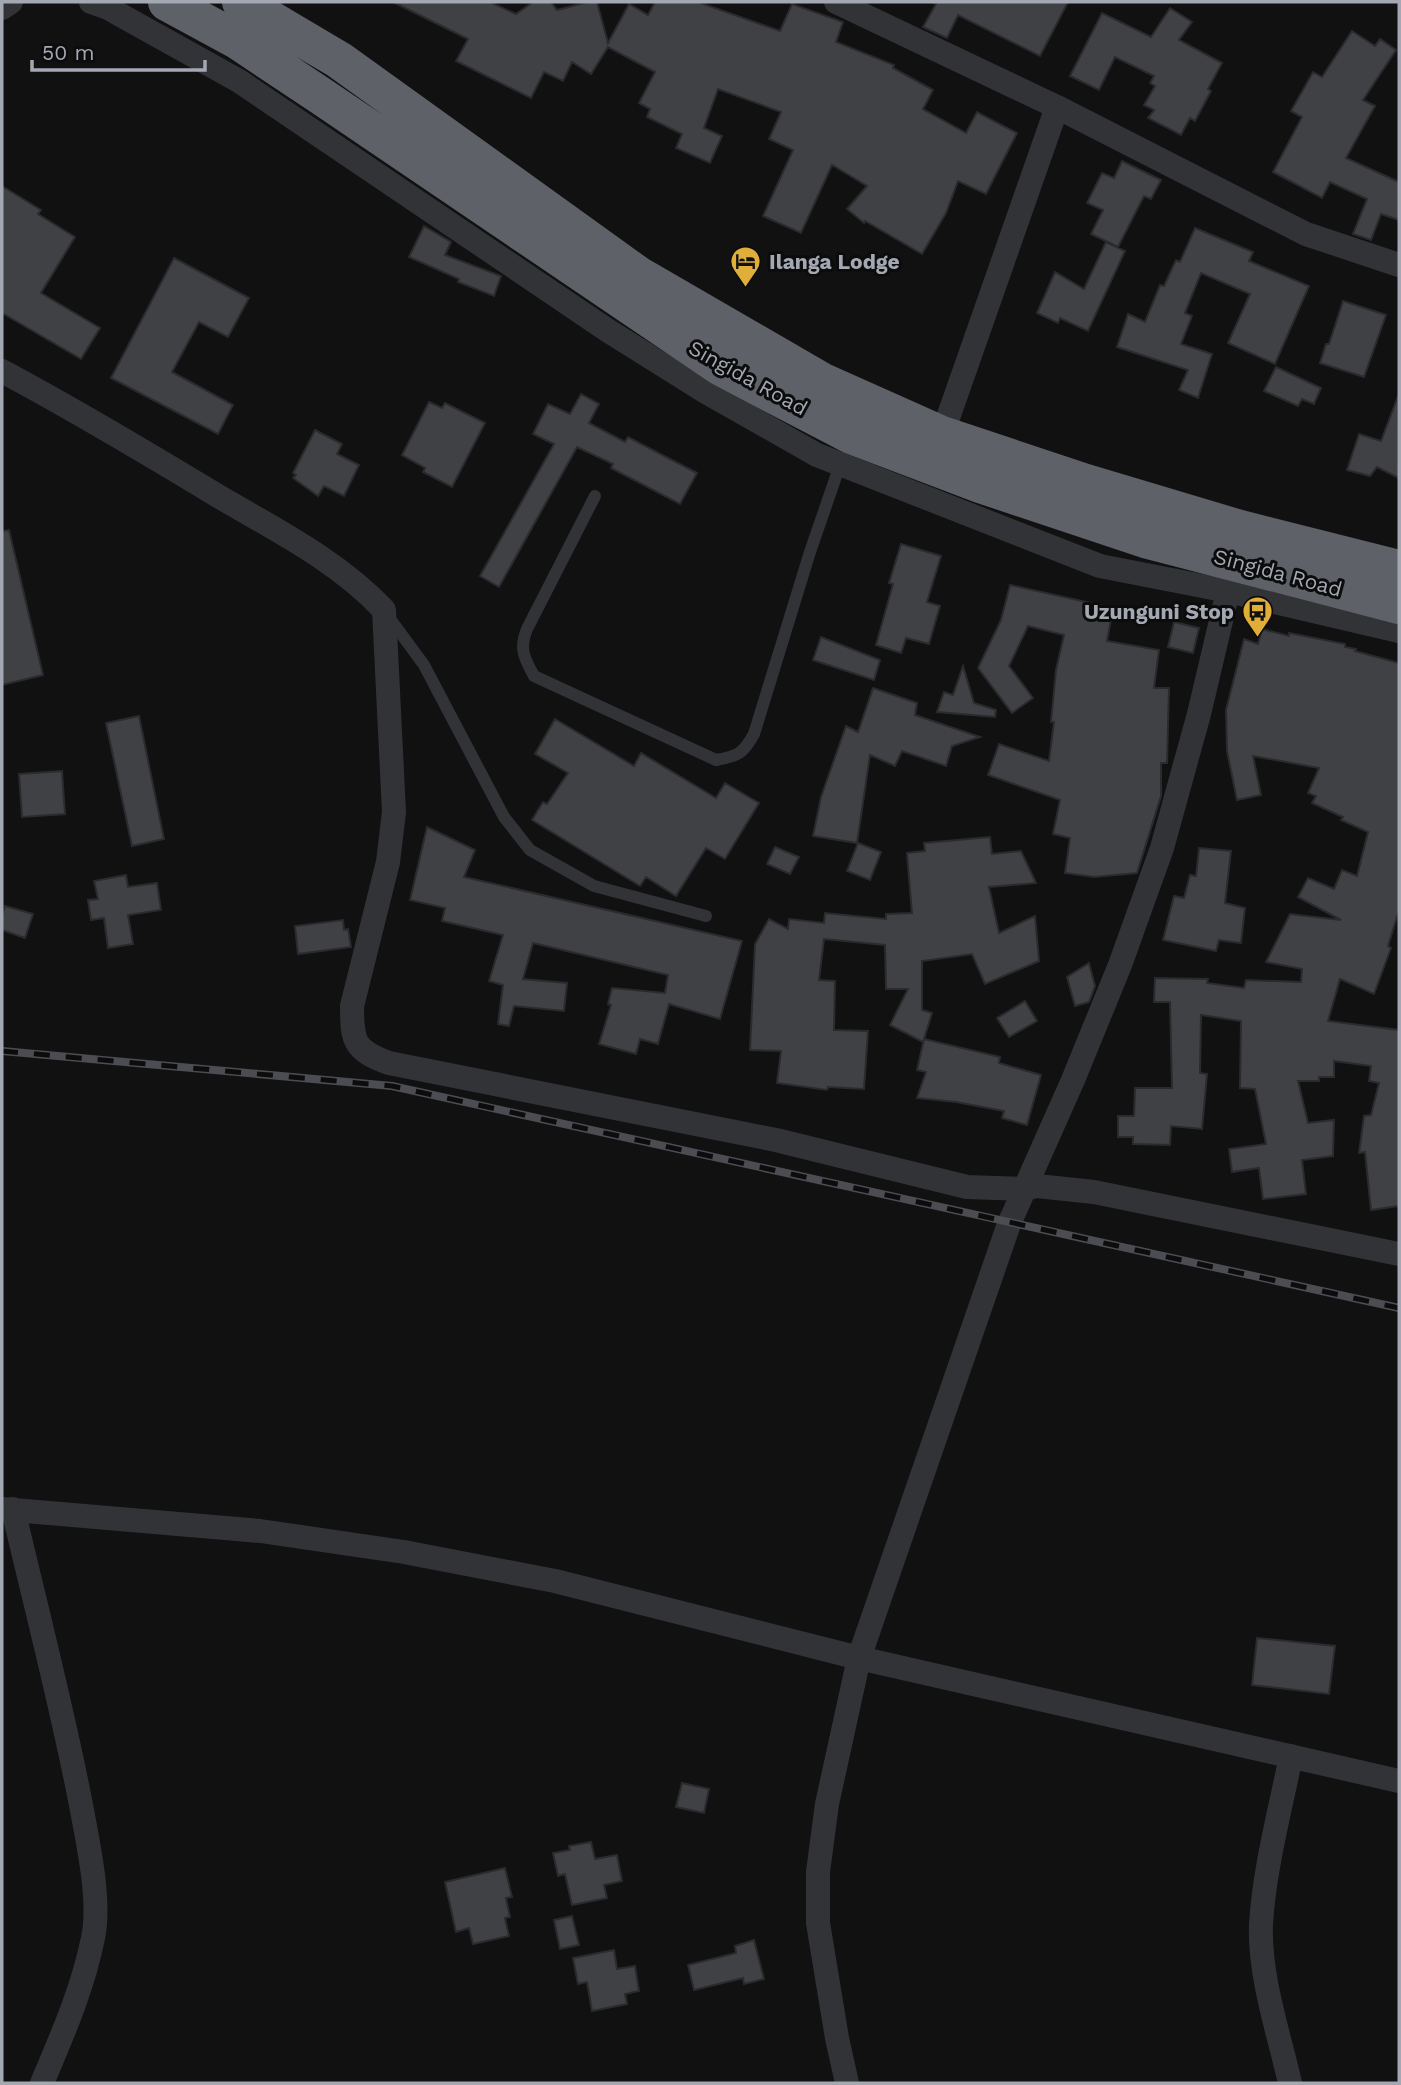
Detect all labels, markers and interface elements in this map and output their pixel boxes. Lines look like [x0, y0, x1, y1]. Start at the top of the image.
scale bar [32, 28, 205, 72]
text: 50 m [42, 40, 94, 65]
hotel icon: Ilanga Lodge [729, 245, 763, 289]
place label: Ilanga Lodge [769, 249, 900, 274]
street label: Singida Road [685, 335, 812, 420]
street label: Singida Road [1211, 543, 1345, 602]
bus stop icon: Uzunguni Stop [1240, 595, 1274, 639]
place label: Uzunguni Stop [1084, 599, 1234, 624]

